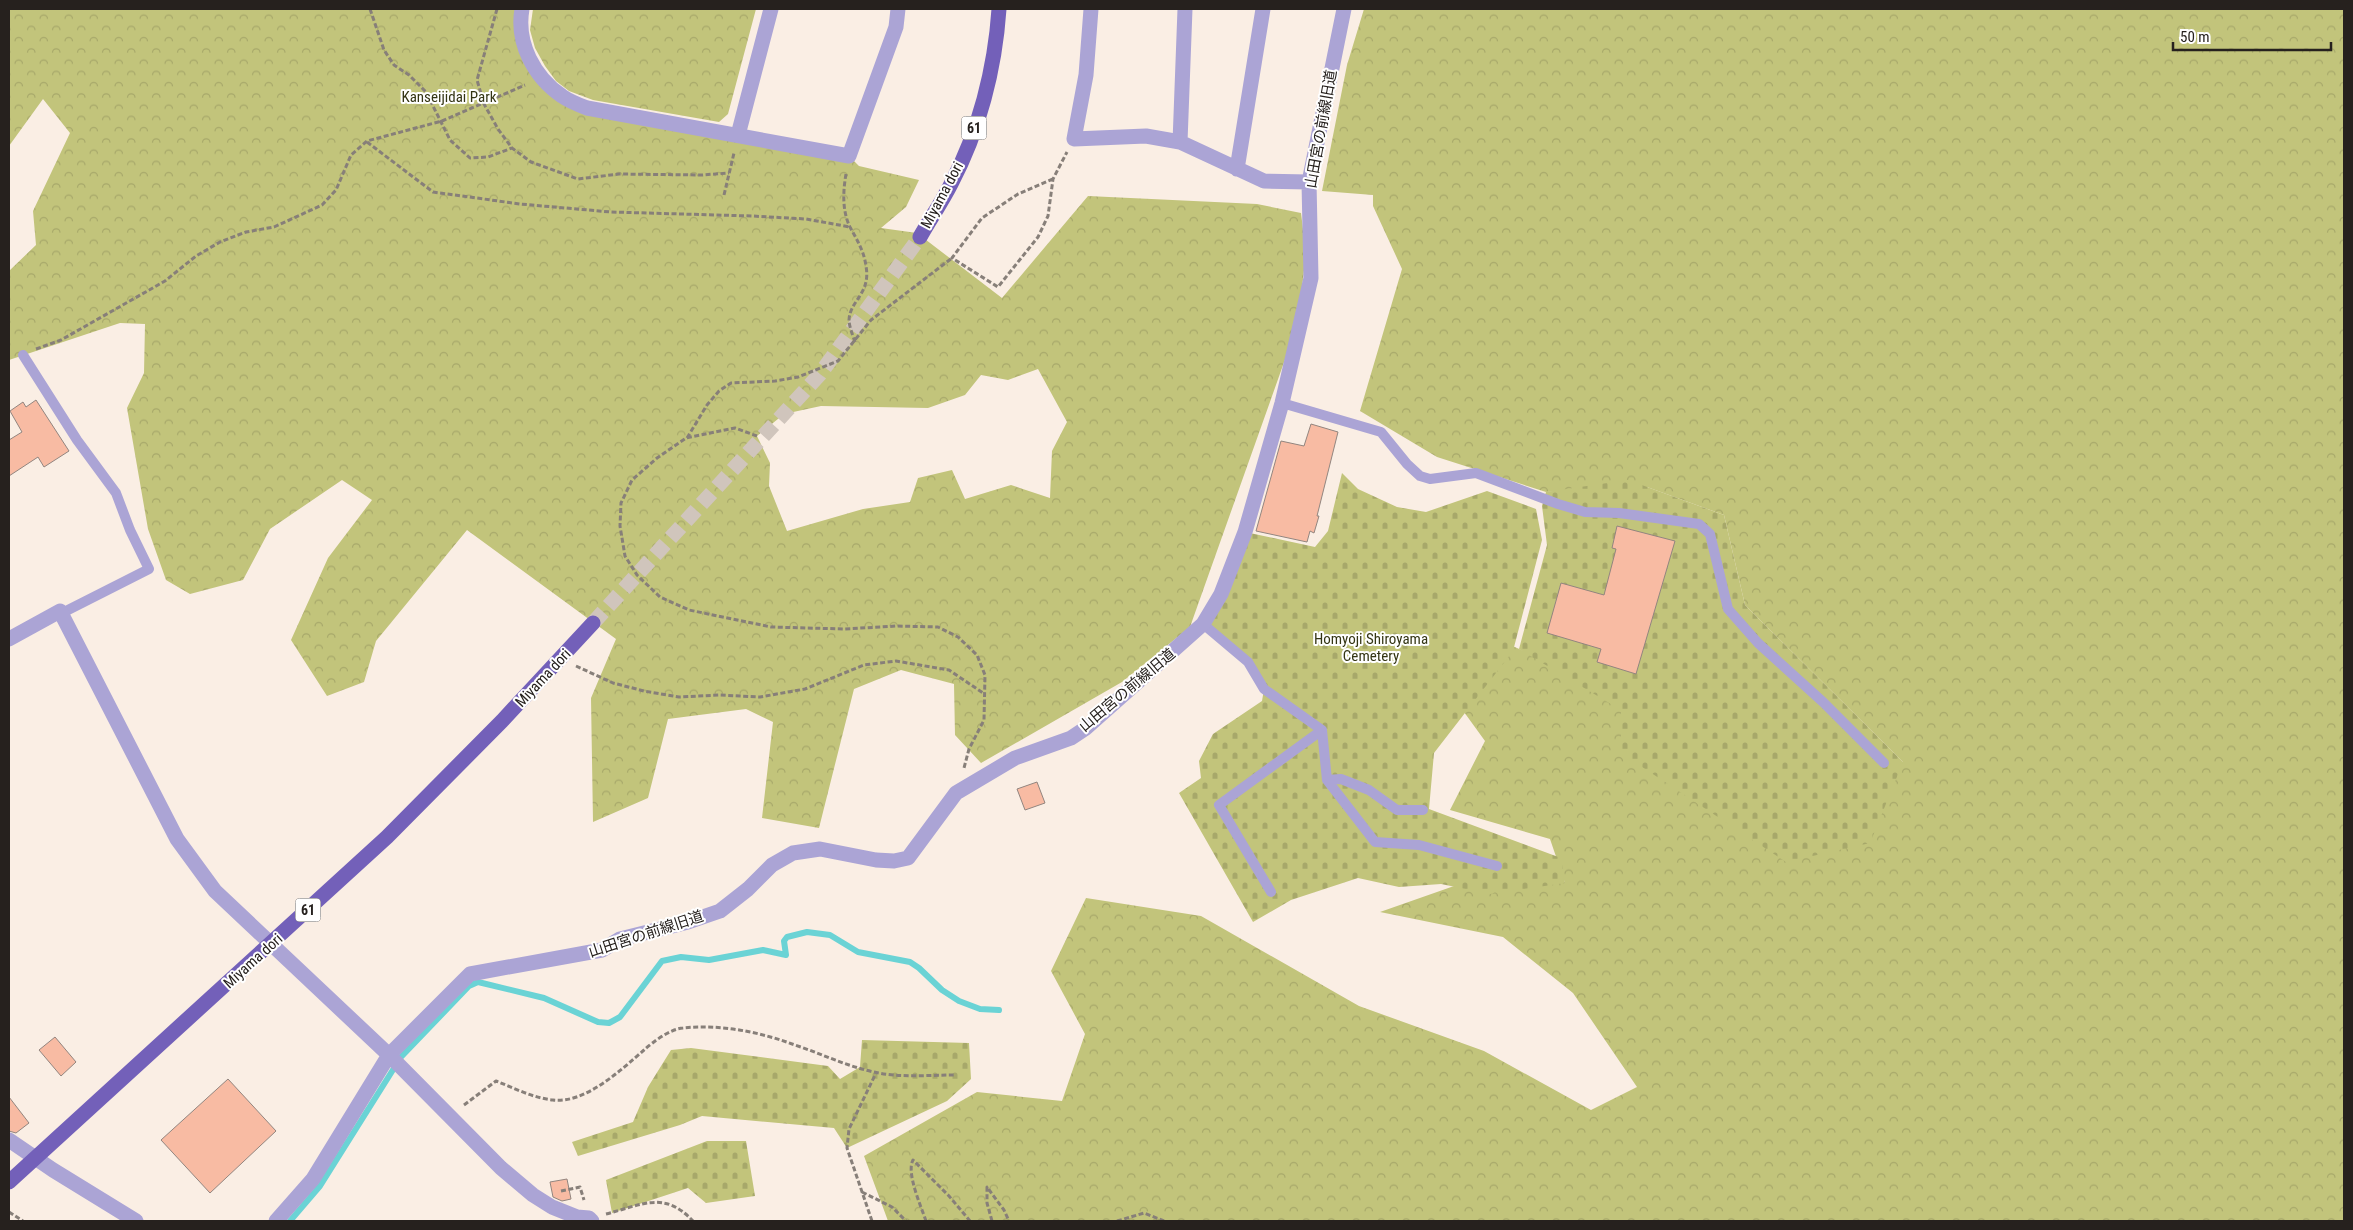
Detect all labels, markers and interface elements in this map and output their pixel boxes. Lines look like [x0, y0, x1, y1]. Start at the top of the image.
scale bar [2173, 20, 2330, 52]
text: 50 m [2180, 28, 2210, 46]
street label: 山田宮の前線旧道 [1302, 68, 1340, 190]
park label: Kanseijidai Park [401, 88, 497, 106]
road number: 61 [962, 116, 986, 140]
street label: Miyama dori [917, 159, 967, 231]
park label: Homyoji Shiroyama Cemetery [1314, 630, 1428, 665]
street label: Miyama dori [512, 645, 574, 711]
street label: 山田宮の前線旧道 [1075, 645, 1179, 735]
road number: 61 [296, 898, 320, 922]
street label: 山田宮の前線旧道 [586, 907, 706, 961]
street label: Miyama dori [220, 930, 286, 992]

